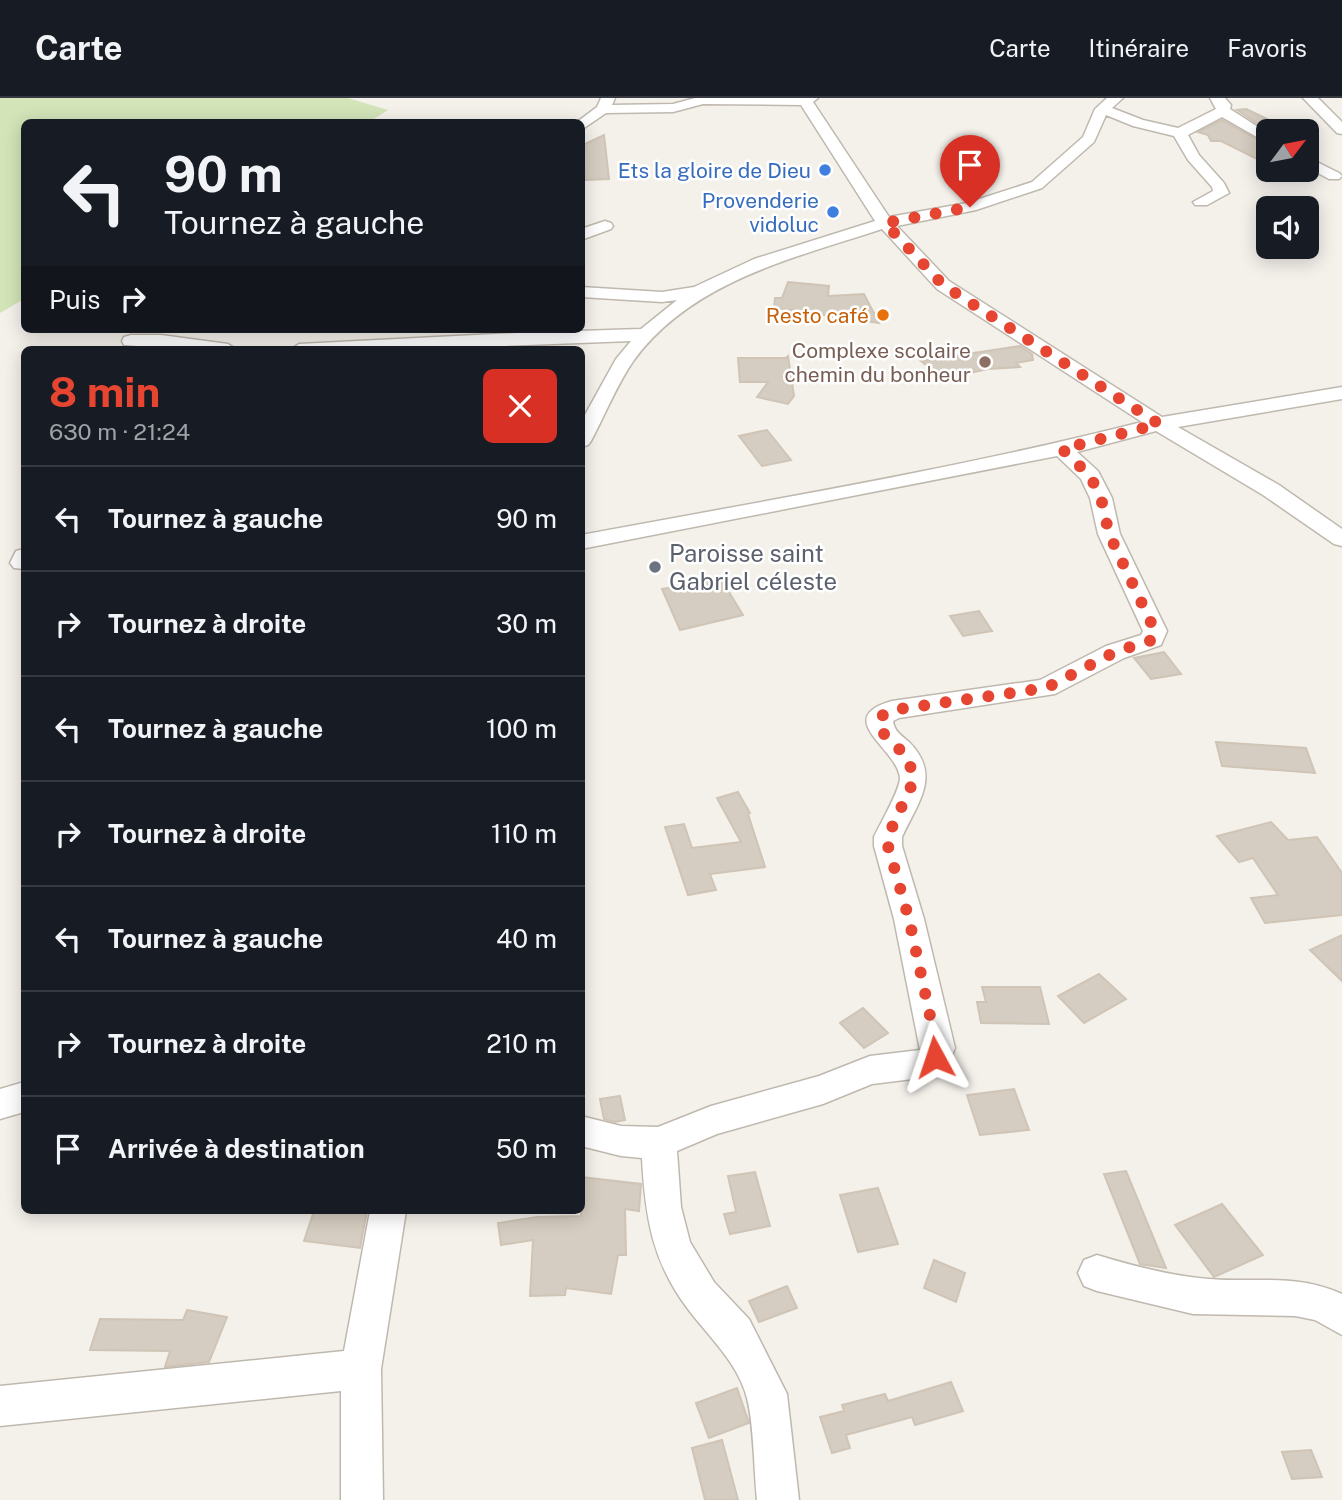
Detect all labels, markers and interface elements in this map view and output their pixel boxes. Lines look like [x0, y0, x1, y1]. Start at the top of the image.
text: Carte [35, 29, 123, 67]
text: Carte [989, 34, 1051, 62]
text: Itinéraire [1089, 34, 1189, 62]
text: Favoris [1227, 34, 1307, 62]
north arrow [1256, 119, 1320, 182]
map controls [1256, 119, 1319, 259]
pin [940, 135, 1000, 207]
text: 90 m [164, 145, 283, 203]
icon: arrive [951, 146, 989, 184]
icon: left [49, 147, 140, 238]
place label: Ets la gloire de Dieu [618, 158, 811, 183]
marker: Ets la gloire de Dieu [817, 162, 833, 178]
place label: Provenderie vidoluc [702, 188, 819, 237]
button: sound [1256, 196, 1319, 259]
text: Tournez à gauche [164, 204, 424, 241]
marker: Provenderie vidoluc [825, 204, 841, 220]
icon: right [114, 280, 152, 318]
text: Puis [49, 284, 100, 315]
place label: Resto café [766, 303, 869, 328]
marker: Resto café [875, 307, 891, 323]
place label: Complexe scolaire chemin du bonheur [784, 338, 971, 387]
marker: Complexe scolaire chemin du bonheur [977, 354, 993, 370]
text: 8 min [49, 367, 161, 416]
button: close [483, 369, 557, 443]
text: 630 m · 21:24 [49, 418, 190, 445]
icon: left [49, 500, 87, 538]
text: Tournez à gauche [108, 503, 323, 534]
text: 90 m [496, 503, 557, 534]
place label: Paroisse saint Gabriel céleste [669, 539, 837, 595]
marker: Paroisse saint Gabriel céleste [647, 559, 663, 575]
icon: right [49, 605, 87, 643]
text: Tournez à droite [108, 608, 306, 639]
text: 30 m [496, 608, 557, 639]
icon: left [49, 710, 87, 748]
text: Tournez à gauche [108, 713, 323, 744]
text: 100 m [486, 713, 557, 744]
icon: right [49, 815, 87, 853]
text: Tournez à droite [108, 818, 306, 849]
text: 110 m [491, 818, 557, 849]
icon: left [49, 920, 87, 958]
text: Tournez à gauche [108, 923, 323, 954]
text: 40 m [496, 923, 557, 954]
position arrow [898, 1020, 972, 1094]
icon: right [49, 1025, 87, 1063]
text: Tournez à droite [108, 1028, 306, 1059]
text: 210 m [486, 1028, 557, 1059]
icon: arrive [49, 1130, 87, 1168]
text: Arrivée à destination [108, 1133, 365, 1164]
text: 50 m [496, 1133, 557, 1164]

